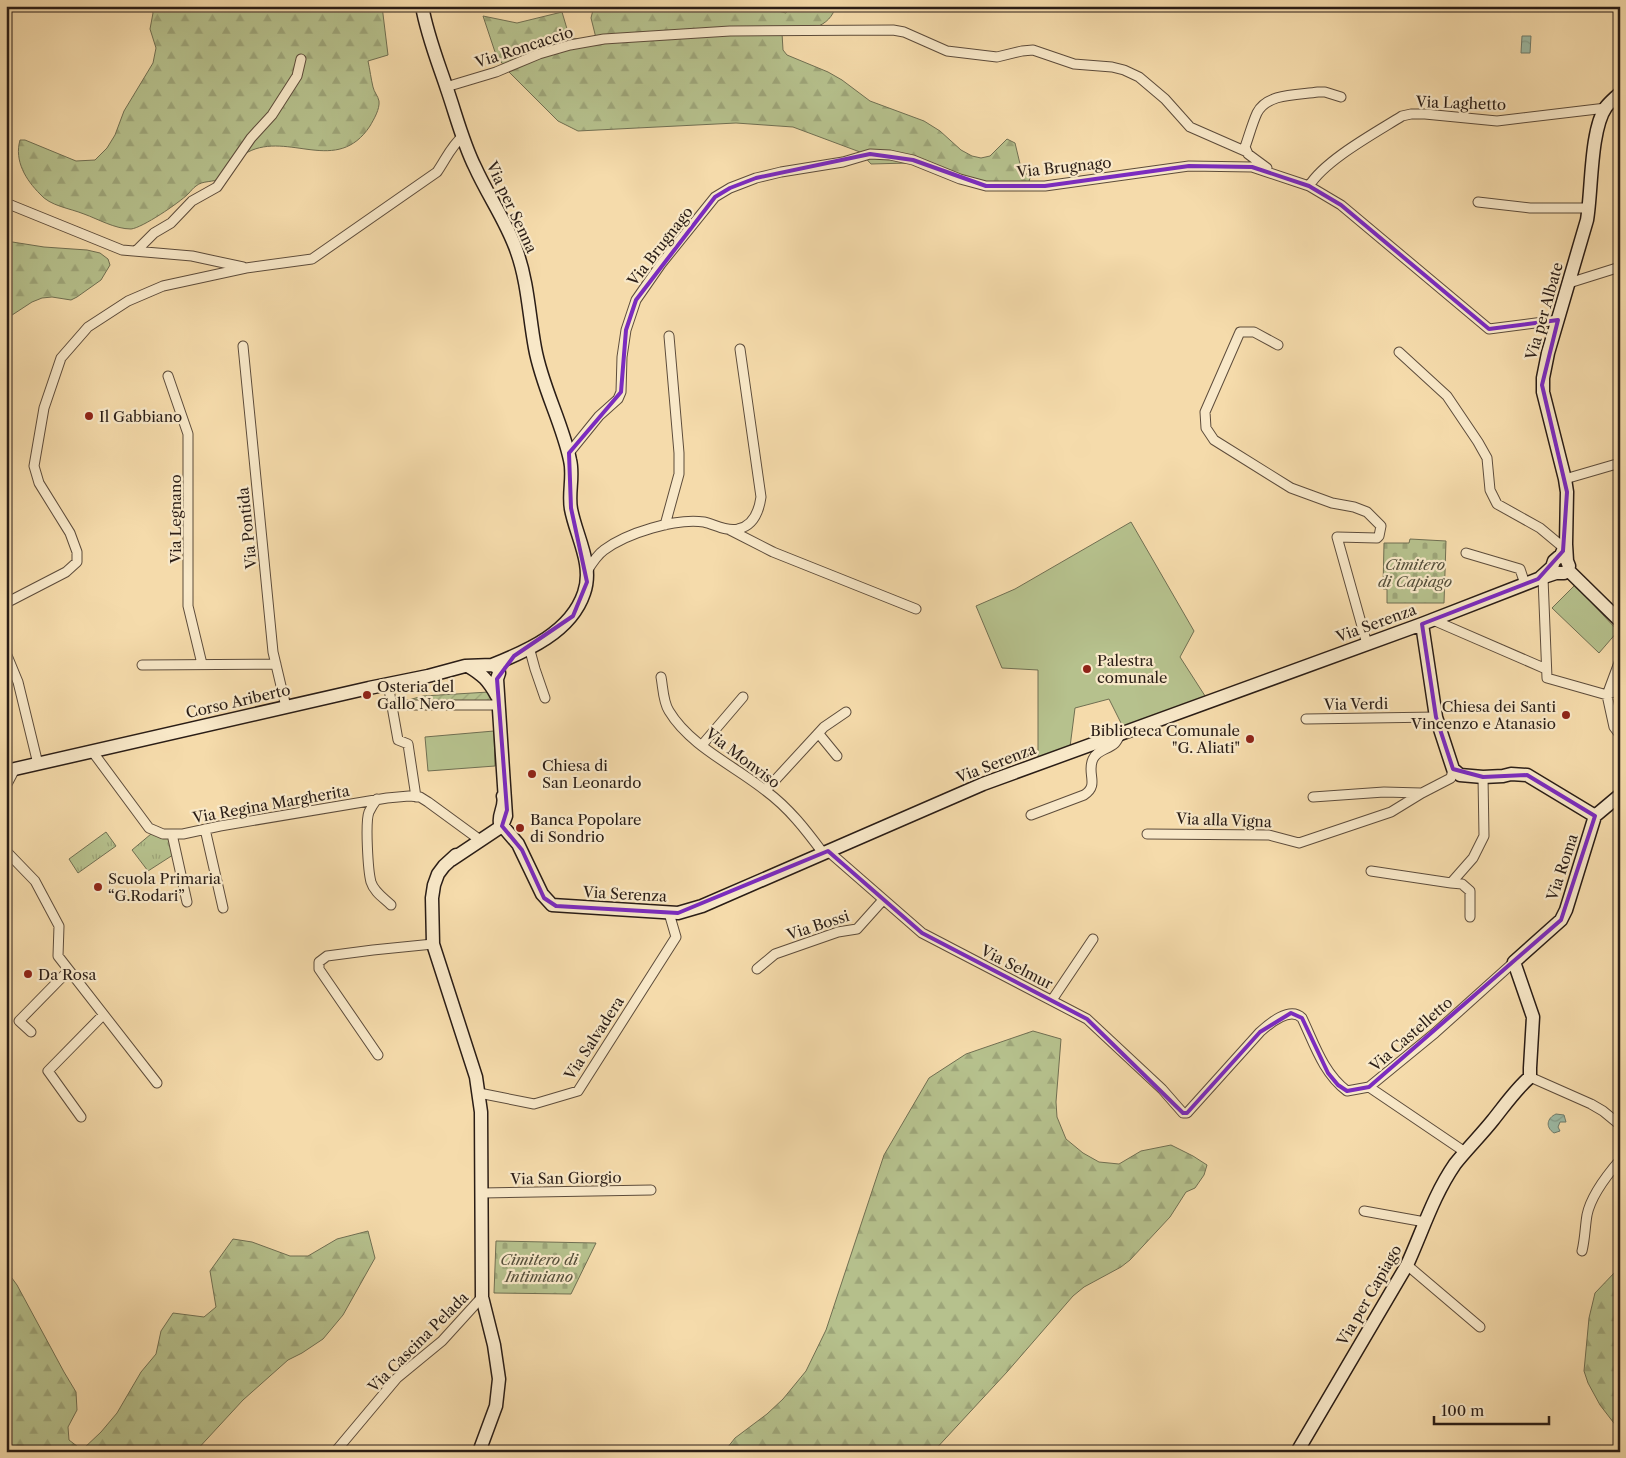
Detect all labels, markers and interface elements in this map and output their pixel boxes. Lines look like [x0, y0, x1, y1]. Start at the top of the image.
street label: Via Roncaccio [472, 22, 575, 72]
street label: Via Laghetto [1415, 92, 1506, 114]
street label: Via Brugnago [1015, 153, 1112, 182]
street label: Via per Senna [482, 157, 542, 256]
street label: Via Brugnago [623, 203, 697, 290]
street label: Via per Albate [1521, 260, 1567, 363]
place label: Il Gabbiano [99, 407, 182, 426]
marker: Il Gabbiano [83, 410, 95, 422]
street label: Via Legnano [166, 474, 185, 565]
street label: Via Pontida [233, 486, 261, 571]
park label: Cimitero di Capiago [1378, 555, 1452, 591]
street label: Via Serenza [1332, 600, 1419, 647]
place label: Palestra comunale [1097, 651, 1167, 687]
marker: Palestra comunale [1081, 663, 1093, 675]
place label: Osteria del Gallo Nero [377, 677, 455, 713]
street label: Corso Ariberto [184, 680, 292, 722]
marker: Osteria del Gallo Nero [361, 689, 373, 701]
street label: Via Verdi [1323, 694, 1389, 714]
place label: Chiesa dei Santi Vincenzo e Atanasio [1410, 697, 1556, 733]
marker: Chiesa dei Santi Vincenzo e Atanasio [1560, 709, 1572, 721]
place label: Biblioteca Comunale "G. Aliati" [1090, 721, 1240, 757]
street label: Via Monviso [701, 723, 784, 792]
marker: Biblioteca Comunale "G. Aliati" [1244, 733, 1256, 745]
street label: Via Serenza [952, 739, 1039, 787]
place label: Chiesa di San Leonardo [542, 756, 641, 792]
marker: Chiesa di San Leonardo [526, 768, 538, 780]
street label: Via Regina Margherita [190, 781, 351, 827]
street label: Via alla Vigna [1175, 809, 1272, 831]
place label: Banca Popolare di Sondrio [530, 810, 641, 846]
marker: Banca Popolare di Sondrio [514, 822, 526, 834]
street label: Via Roma [1542, 831, 1582, 904]
place label: Scuola Primaria “G.Rodari” [108, 869, 221, 905]
marker: Scuola Primaria “G.Rodari” [92, 881, 104, 893]
street label: Via Serenza [582, 882, 668, 906]
street label: Via Bossi [783, 906, 852, 944]
street label: Via Selmur [977, 940, 1057, 994]
place label: Da Rosa [38, 965, 96, 984]
marker: Da Rosa [22, 968, 34, 980]
street label: Via Salvadera [559, 993, 628, 1084]
street label: Via Castelletto [1365, 993, 1456, 1076]
street label: Via San Giorgio [509, 1168, 622, 1188]
street label: Via per Capiago [1332, 1241, 1405, 1350]
park label: Cimitero di Intimiano [500, 1250, 579, 1286]
street label: Via Cascina Pelada [363, 1288, 472, 1397]
scale bar [1434, 1393, 1548, 1425]
text: 100 m [1441, 1401, 1484, 1420]

